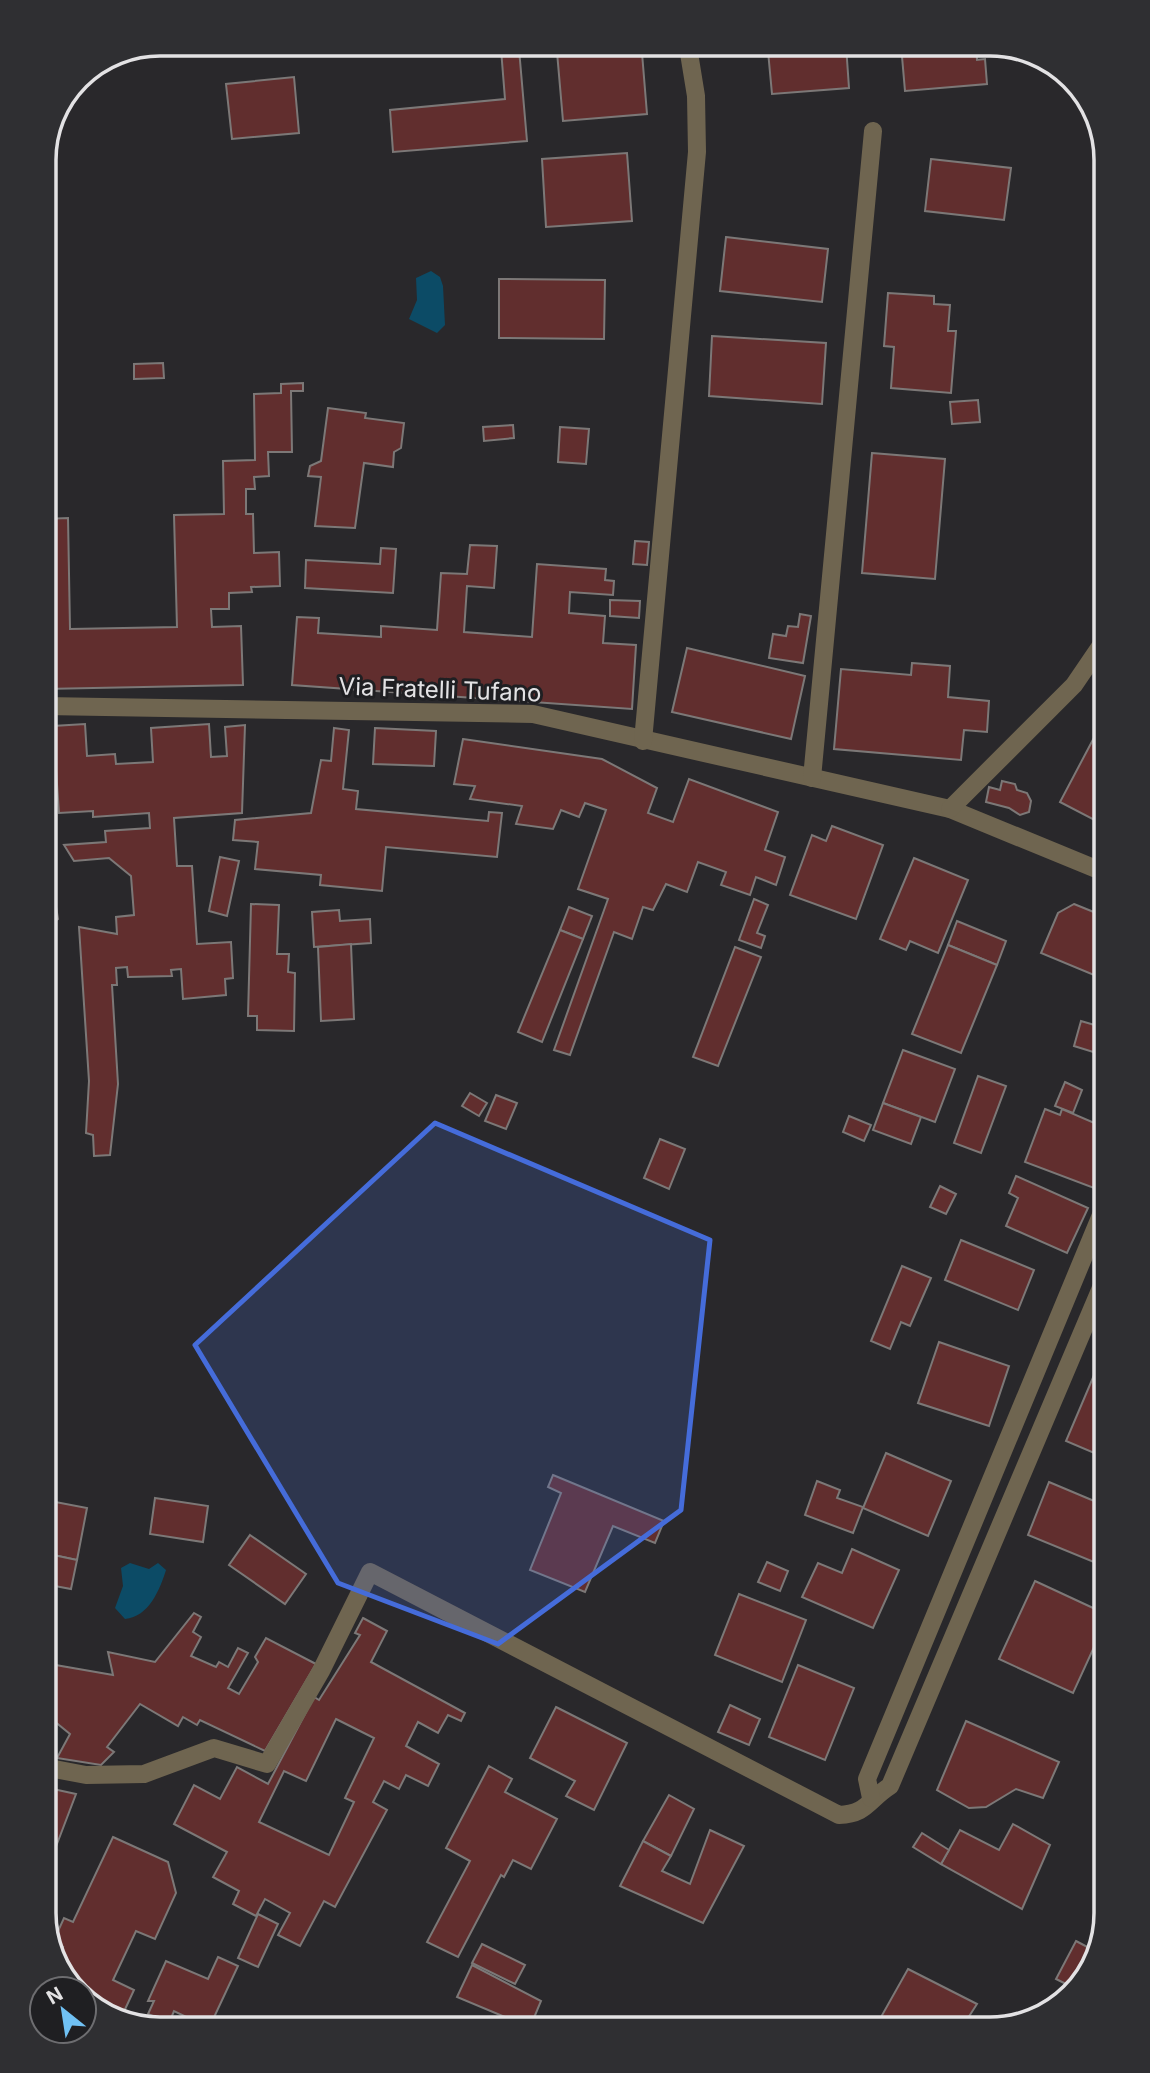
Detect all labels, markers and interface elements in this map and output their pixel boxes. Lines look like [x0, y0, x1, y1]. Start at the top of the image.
street label: Via Fratelli Tufano [338, 671, 542, 708]
north arrow [28, 1975, 98, 2045]
text: N [43, 1982, 67, 2009]

